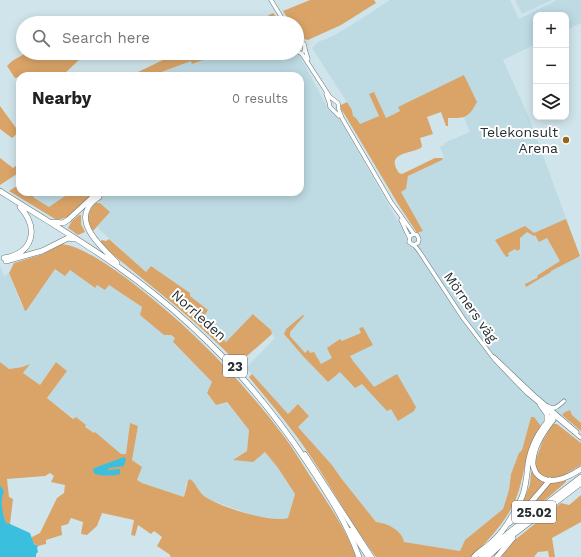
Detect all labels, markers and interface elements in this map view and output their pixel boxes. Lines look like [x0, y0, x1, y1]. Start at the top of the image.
map controls [533, 12, 569, 120]
button: + [533, 12, 569, 48]
search box [16, 16, 304, 60]
icon: search [30, 27, 52, 49]
text: Search here [62, 29, 150, 47]
button: − [533, 48, 569, 84]
button: layers [533, 84, 569, 120]
text: Nearby [32, 88, 91, 108]
text: 0 results [232, 91, 288, 106]
place label: Telekonsult Arena [480, 124, 558, 156]
marker: Telekonsult Arena [561, 135, 571, 145]
street label: Mörners väg [441, 269, 501, 346]
street label: Norrleden [168, 286, 230, 344]
road number: 23 [223, 355, 247, 377]
road number: 25.02 [512, 501, 556, 523]

